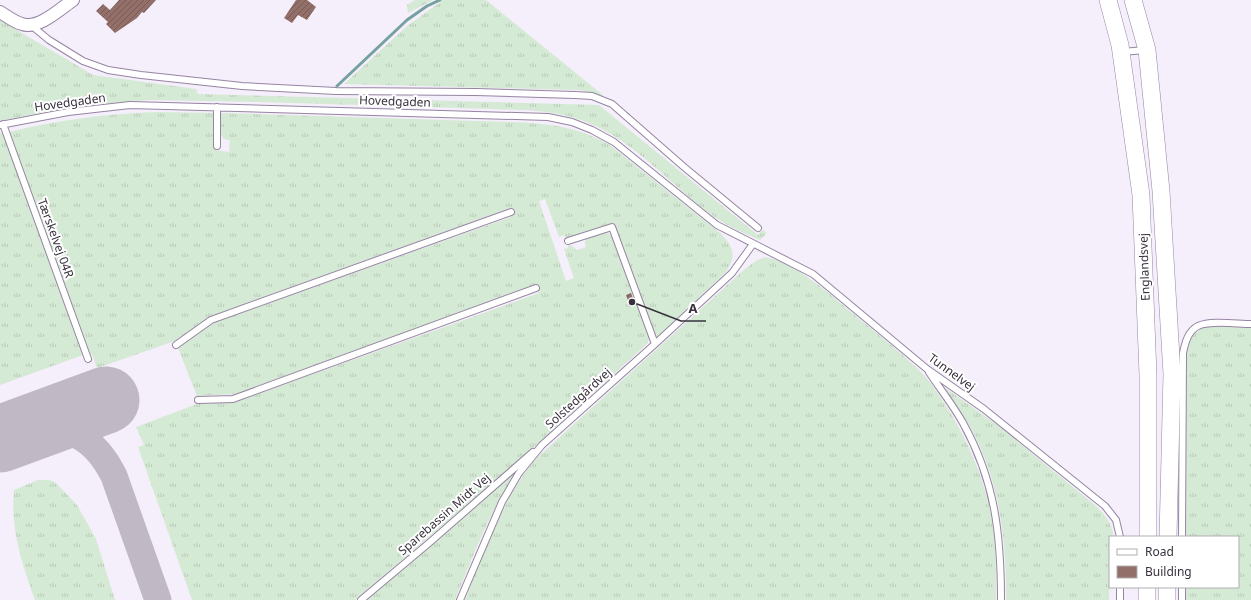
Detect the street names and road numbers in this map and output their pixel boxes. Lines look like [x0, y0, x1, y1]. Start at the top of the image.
street label: Hovedgaden [33, 89, 107, 115]
street label: Hovedgaden [359, 91, 431, 111]
street label: Tærskelvej 04R [34, 196, 78, 281]
street label: Englandsvej [1134, 233, 1154, 301]
street label: Tunnelvej [925, 349, 979, 395]
street label: Solstedgårdvej [541, 364, 615, 432]
street label: Sparebassin Midt Vej [394, 469, 494, 559]

